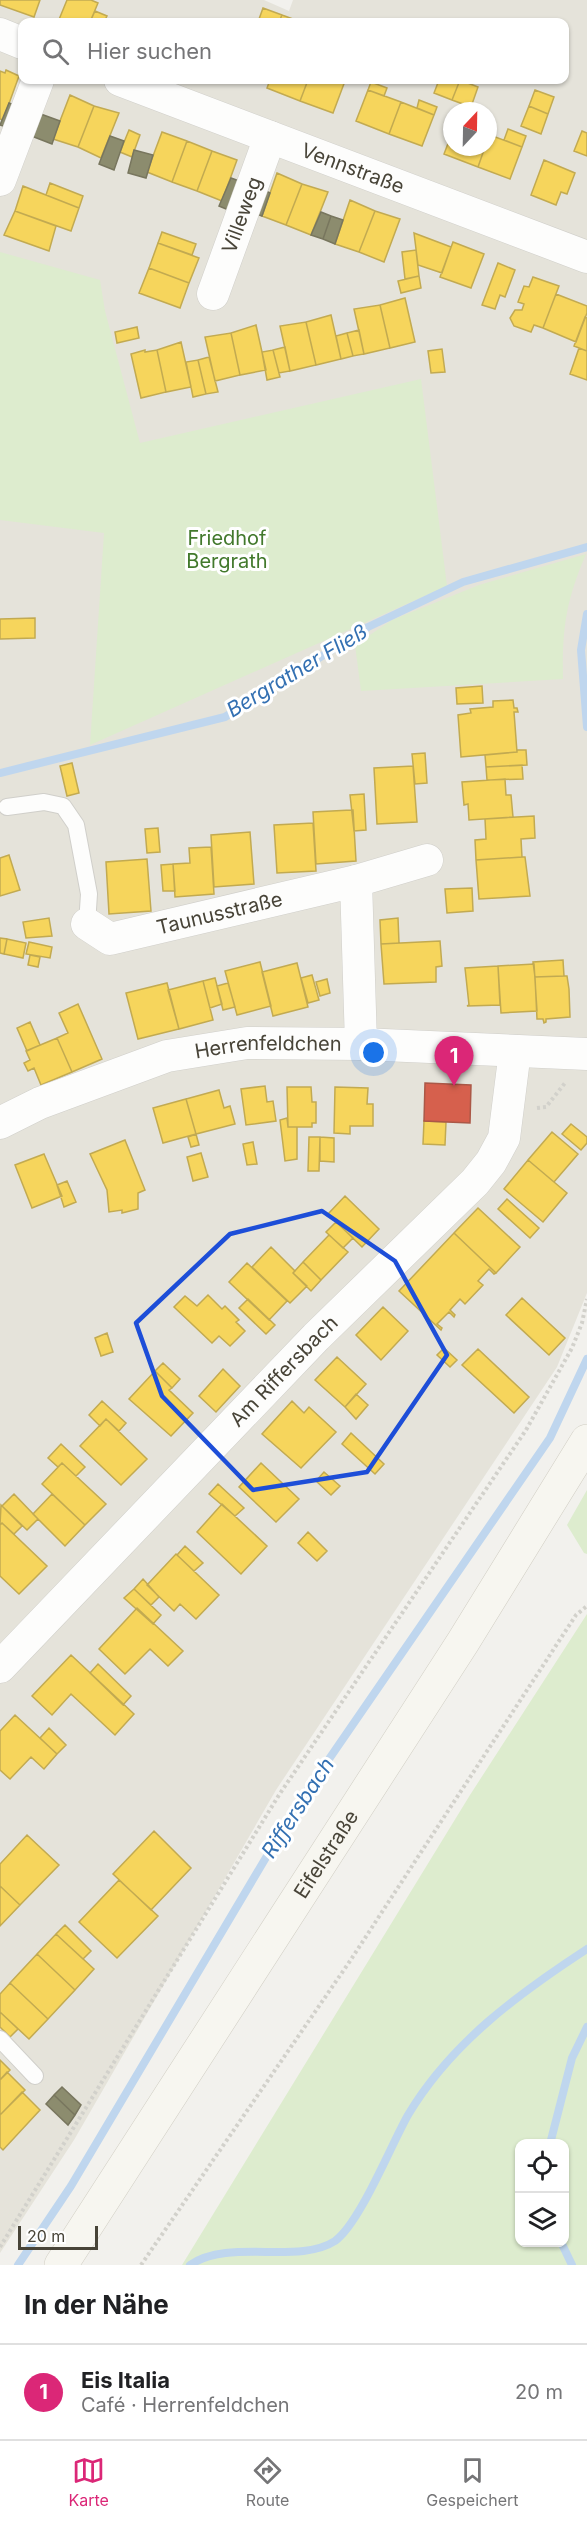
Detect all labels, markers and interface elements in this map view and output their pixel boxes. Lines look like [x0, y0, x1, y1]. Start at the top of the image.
search box [18, 18, 569, 84]
icon: search [39, 35, 72, 68]
text: Hier suchen [87, 38, 212, 64]
north arrow [443, 102, 497, 156]
street label: Vennstraße [298, 138, 408, 199]
street label: Villeweg [217, 174, 267, 257]
park label: Friedhof Bergrath [186, 526, 268, 573]
water label: Bergrather Fließ [222, 619, 372, 722]
street label: Taunusstraße [154, 887, 285, 940]
street label: Herrenfeldchen [193, 1031, 342, 1063]
pin: 1 [434, 1036, 474, 1086]
your location [359, 1038, 388, 1067]
street label: Am Riffersbach [225, 1311, 343, 1431]
water label: Riffersbach [256, 1753, 339, 1862]
street label: Eifelstraße [289, 1806, 363, 1903]
map controls [515, 2139, 569, 2247]
button: locate [515, 2139, 569, 2193]
button: layers [515, 2193, 569, 2247]
scale bar [18, 2223, 98, 2250]
text: 20 m [27, 2226, 65, 2246]
text: In der Nähe [24, 2289, 169, 2320]
text: Eis Italia [81, 2367, 170, 2393]
text: 1 [39, 2380, 48, 2404]
text: 20 m [515, 2380, 563, 2404]
text: Café · Herrenfeldchen [81, 2393, 290, 2417]
tab: Karte [68, 2454, 109, 2510]
tab: Route [246, 2454, 289, 2510]
tab: Gespeichert [426, 2454, 518, 2510]

